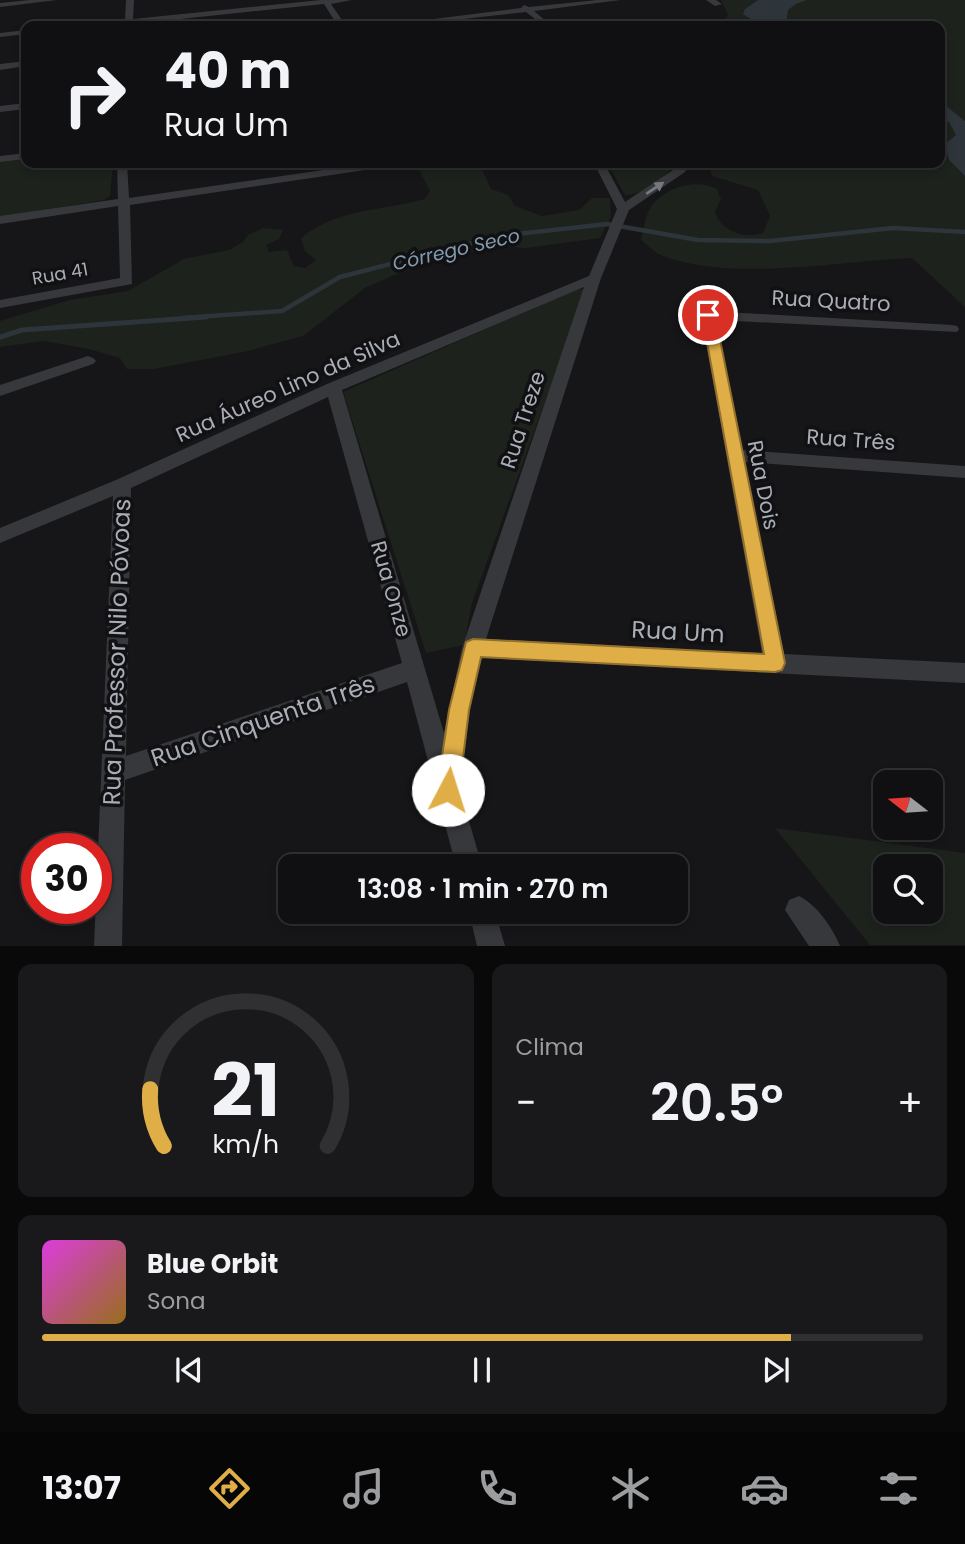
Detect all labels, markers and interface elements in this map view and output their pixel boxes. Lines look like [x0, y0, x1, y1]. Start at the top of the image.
text: 40 m [164, 37, 291, 105]
icon: right [49, 49, 140, 140]
text: Rua Um [164, 102, 289, 147]
one-way arrow [646, 182, 665, 195]
water label: Córrego Seco [390, 222, 522, 277]
street label: Rua 41 [30, 256, 90, 291]
street label: Rua Quatro [771, 283, 891, 318]
pin [678, 285, 738, 345]
icon: arrive [689, 296, 727, 334]
street label: Rua Áureo Lino da Silva [171, 324, 405, 449]
street label: Rua Treze [493, 367, 552, 472]
street label: Rua Três [806, 422, 897, 457]
street label: Rua Dois [741, 438, 786, 532]
street label: Rua Professor Nilo Póvoas [95, 498, 138, 806]
street label: Rua Onze [364, 538, 419, 640]
street label: Rua Um [630, 613, 726, 650]
street label: Rua Cinquenta Três [146, 667, 379, 774]
position arrow [411, 753, 485, 827]
north arrow [873, 770, 943, 840]
map controls [873, 770, 943, 924]
speed limit sign: 30 [21, 833, 112, 924]
button: search [873, 854, 943, 924]
text: 13:08 · 1 min · 270 m [358, 871, 608, 907]
text: Clima [516, 1031, 584, 1063]
text: 21 [211, 1041, 280, 1142]
text: 20.5° [650, 1066, 784, 1139]
text: − [516, 1076, 536, 1129]
text: + [897, 1076, 923, 1129]
text: km/h [212, 1127, 279, 1162]
text: Blue Orbit [147, 1246, 278, 1282]
text: Sona [147, 1285, 206, 1317]
icon: previous [170, 1351, 208, 1389]
icon: pause [463, 1351, 501, 1389]
icon: next [757, 1351, 795, 1389]
icon: directions [205, 1464, 254, 1513]
icon: music [339, 1464, 388, 1513]
icon: phone [473, 1464, 522, 1513]
icon: climate [606, 1464, 655, 1513]
icon: car [740, 1464, 789, 1513]
icon: filters [874, 1464, 923, 1513]
text: 13:07 [42, 1465, 121, 1510]

